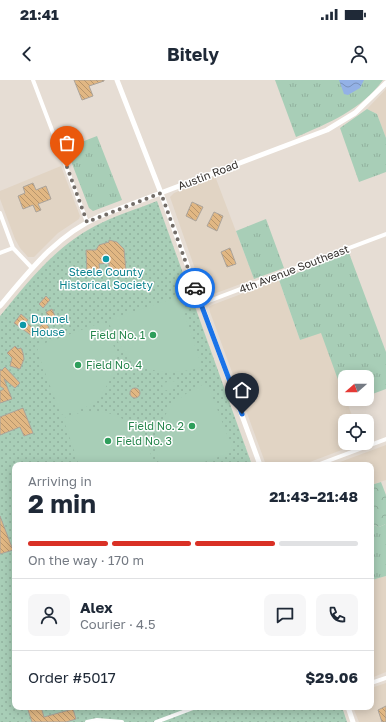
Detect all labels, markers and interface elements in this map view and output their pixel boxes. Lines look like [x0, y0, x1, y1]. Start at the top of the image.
text: 21:41 [20, 5, 59, 23]
icon: back [16, 43, 38, 65]
text: Bitely [167, 43, 219, 65]
icon: person [348, 43, 370, 65]
pin [50, 126, 84, 167]
icon: bag [56, 132, 78, 154]
street label: Austin Road [176, 157, 240, 192]
street label: 4th Avenue Southeast [237, 242, 351, 295]
marker: Steele County Historical Society [101, 254, 111, 264]
place label: Steele County Historical Society [59, 265, 153, 291]
courier [175, 268, 215, 308]
icon: car [184, 277, 206, 299]
place label: Dunnel House [31, 312, 69, 338]
marker: Dunnel House [18, 320, 28, 330]
place label: Field No. 1 [90, 328, 145, 341]
marker: Field No. 1 [148, 330, 158, 340]
place label: Field No. 4 [86, 358, 143, 371]
marker: Field No. 4 [73, 360, 83, 370]
north arrow [338, 370, 374, 406]
map controls [338, 370, 374, 450]
pin [225, 373, 259, 414]
icon: home [231, 379, 253, 401]
button: locate [338, 414, 374, 450]
place label: Field No. 2 [128, 419, 184, 432]
marker: Field No. 2 [187, 421, 197, 431]
place label: Field No. 3 [116, 434, 172, 447]
marker: Field No. 3 [103, 436, 113, 446]
text: Arriving in [28, 473, 92, 489]
text: 21:43–21:48 [269, 487, 358, 505]
text: 2 min [28, 488, 96, 519]
text: On the way · 170 m [28, 552, 144, 568]
button: person [28, 594, 70, 636]
button: chat [264, 594, 306, 636]
button: phone [316, 594, 358, 636]
text: Alex [80, 598, 113, 616]
text: Courier · 4.5 [80, 616, 155, 632]
text: Order #5017 [28, 668, 116, 686]
text: $29.06 [305, 668, 358, 686]

